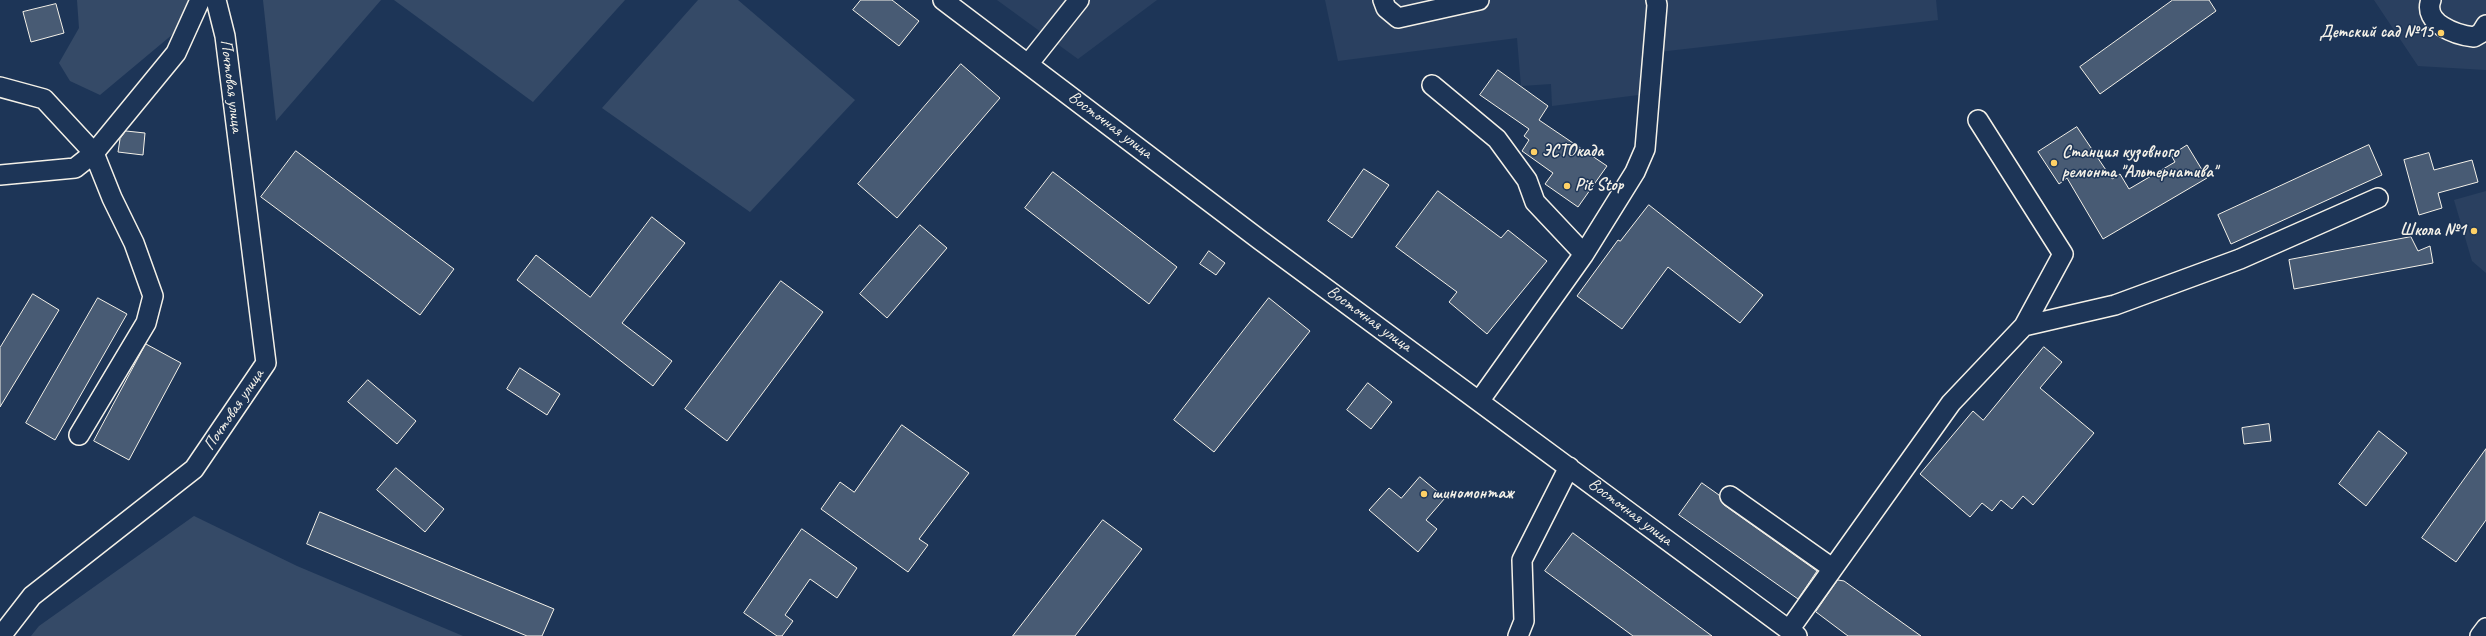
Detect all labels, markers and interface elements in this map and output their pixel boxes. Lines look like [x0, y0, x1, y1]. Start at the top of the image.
place label: Детский сад №15 [2319, 23, 2433, 43]
marker: Детский сад №15 [2436, 28, 2446, 38]
street label: Почтовая улица [215, 38, 247, 134]
street label: Восточная улица [1064, 87, 1156, 163]
place label: ЭСТОкада [1542, 142, 1604, 162]
place label: Станция кузовного ремонта "Альтернатива" [2062, 143, 2217, 183]
marker: ЭСТОкада [1529, 147, 1539, 157]
marker: Станция кузовного ремонта "Альтернатива" [2049, 158, 2059, 168]
place label: Pit Stop [1575, 176, 1623, 196]
marker: Pit Stop [1562, 181, 1572, 191]
place label: Школа №1 [2400, 221, 2466, 241]
marker: Школа №1 [2469, 226, 2479, 236]
street label: Восточная улица [1323, 281, 1415, 357]
street label: Почтовая улица [199, 366, 269, 454]
street label: Восточная улица [1584, 474, 1676, 550]
place label: шиномонтаж [1432, 484, 1513, 504]
marker: шиномонтаж [1419, 489, 1429, 499]

